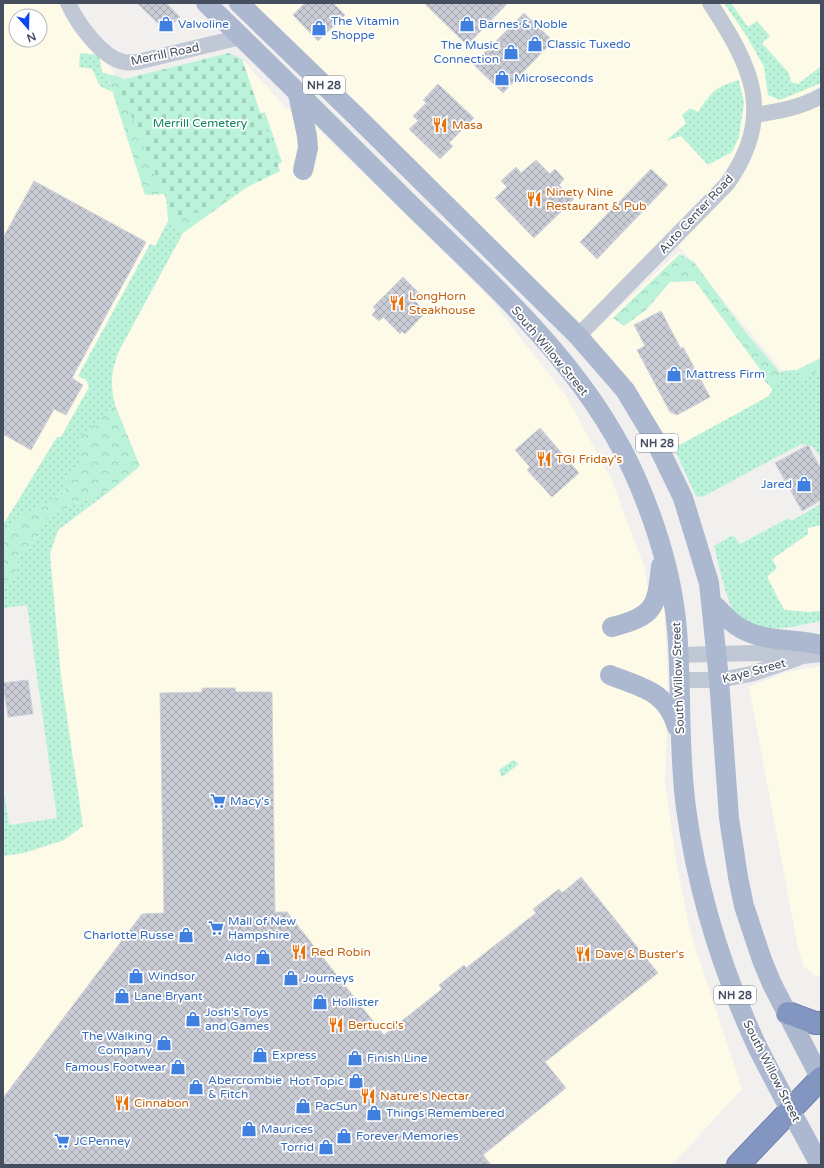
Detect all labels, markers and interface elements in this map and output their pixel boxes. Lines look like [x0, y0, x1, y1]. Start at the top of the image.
north arrow [8, 8, 48, 48]
place label: The Vitamin Shoppe [331, 14, 399, 42]
shop icon: Valvoline [157, 15, 175, 33]
shop icon: Barnes & Noble [458, 15, 476, 33]
place label: Valvoline [178, 17, 229, 31]
place label: Barnes & Noble [479, 17, 568, 31]
shop icon: The Vitamin Shoppe [310, 19, 328, 37]
text: N [25, 29, 38, 45]
shop icon: Classic Tuxedo [526, 35, 544, 53]
place label: Classic Tuxedo [547, 37, 631, 51]
place label: The Music Connection [434, 38, 499, 66]
street label: Merrill Road [129, 40, 201, 68]
shop icon: The Music Connection [502, 43, 520, 61]
shop icon: Microseconds [493, 69, 511, 87]
place label: Microseconds [514, 71, 594, 85]
road number: NH 28 [303, 76, 345, 94]
park label: Merrill Cemetery [153, 116, 248, 130]
restaurant icon: Masa [431, 116, 449, 134]
place label: Masa [452, 118, 483, 132]
street label: Auto Center Road [656, 172, 736, 256]
place label: Ninety Nine Restaurant & Pub [546, 185, 647, 213]
restaurant icon: Ninety Nine Restaurant & Pub [525, 190, 543, 208]
place label: LongHorn Steakhouse [409, 289, 475, 317]
restaurant icon: LongHorn Steakhouse [388, 294, 406, 312]
street label: South Willow Street [509, 304, 592, 399]
shop icon: Mattress Firm [665, 365, 683, 383]
place label: Mattress Firm [686, 367, 765, 381]
road number: NH 28 [636, 434, 678, 452]
restaurant icon: TGI Friday's [535, 450, 553, 468]
place label: TGI Friday's [556, 452, 623, 466]
shop icon: Jared [795, 475, 813, 493]
place label: Jared [761, 477, 792, 491]
street label: South Willow Street [669, 621, 687, 734]
street label: Kaye Street [721, 656, 788, 686]
supermarket icon: Macy's [209, 792, 227, 810]
place label: Macy's [230, 794, 270, 808]
place label: Mall of New Hampshire [228, 914, 297, 942]
supermarket icon: Mall of New Hampshire [207, 919, 225, 937]
shop icon: Charlotte Russe [177, 926, 195, 944]
place label: Charlotte Russe [84, 928, 174, 942]
restaurant icon: Red Robin [290, 943, 308, 961]
place label: Red Robin [311, 945, 371, 959]
restaurant icon: Dave & Buster's [574, 945, 592, 963]
place label: Dave & Buster's [595, 947, 684, 961]
shop icon: Aldo [254, 948, 272, 966]
place label: Aldo [224, 950, 251, 964]
shop icon: Windsor [127, 967, 145, 985]
place label: Windsor [148, 969, 196, 983]
shop icon: Journeys [282, 969, 300, 987]
place label: Journeys [303, 971, 354, 985]
road number: NH 28 [714, 986, 756, 1004]
shop icon: Lane Bryant [113, 987, 131, 1005]
place label: Lane Bryant [134, 989, 203, 1003]
shop icon: Hollister [311, 993, 329, 1011]
place label: Hollister [332, 995, 379, 1009]
place label: Josh's Toys and Games [205, 1005, 269, 1033]
shop icon: Josh's Toys and Games [184, 1010, 202, 1028]
restaurant icon: Bertucci's [327, 1016, 345, 1034]
place label: Bertucci's [348, 1018, 404, 1032]
street label: South Willow Street [740, 1018, 804, 1124]
place label: The Walking Company [82, 1029, 153, 1057]
shop icon: The Walking Company [155, 1034, 173, 1052]
shop icon: Express [251, 1046, 269, 1064]
place label: Express [272, 1048, 317, 1062]
shop icon: Finish Line [346, 1049, 364, 1067]
place label: Finish Line [367, 1051, 428, 1065]
shop icon: Famous Footwear [169, 1058, 187, 1076]
place label: Famous Footwear [65, 1060, 166, 1074]
shop icon: Hot Topic [347, 1072, 365, 1090]
place label: Abercrombie & Fitch [208, 1073, 282, 1101]
place label: Hot Topic [289, 1074, 344, 1088]
shop icon: Abercrombie & Fitch [187, 1078, 205, 1096]
restaurant icon: Nature's Nectar [359, 1087, 377, 1105]
place label: Nature's Nectar [380, 1089, 470, 1103]
restaurant icon: Cinnabon [113, 1094, 131, 1112]
place label: Cinnabon [134, 1096, 189, 1110]
shop icon: PacSun [294, 1097, 312, 1115]
place label: PacSun [315, 1099, 358, 1113]
shop icon: Things Remembered [365, 1104, 383, 1122]
place label: Things Remembered [386, 1106, 505, 1120]
shop icon: Maurices [240, 1120, 258, 1138]
place label: Maurices [261, 1122, 313, 1136]
shop icon: Forever Memories [335, 1127, 353, 1145]
place label: Forever Memories [356, 1129, 459, 1143]
supermarket icon: JCPenney [53, 1132, 71, 1150]
place label: JCPenney [74, 1134, 131, 1148]
shop icon: Torrid [317, 1138, 335, 1156]
place label: Torrid [280, 1140, 314, 1154]

